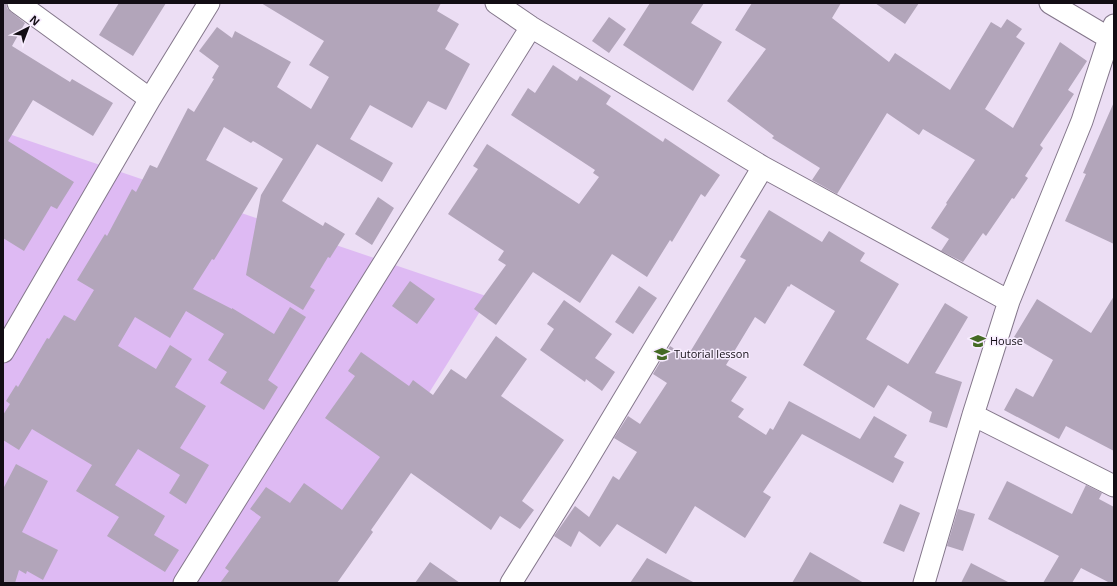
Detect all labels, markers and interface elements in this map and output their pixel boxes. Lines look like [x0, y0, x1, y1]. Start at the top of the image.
north arrow [8, 8, 48, 48]
text: N [27, 12, 43, 29]
school or university icon: House [969, 332, 987, 350]
place label: House [990, 333, 1023, 348]
school or university icon: Tutorial lesson [653, 345, 671, 363]
place label: Tutorial lesson [674, 346, 749, 361]

